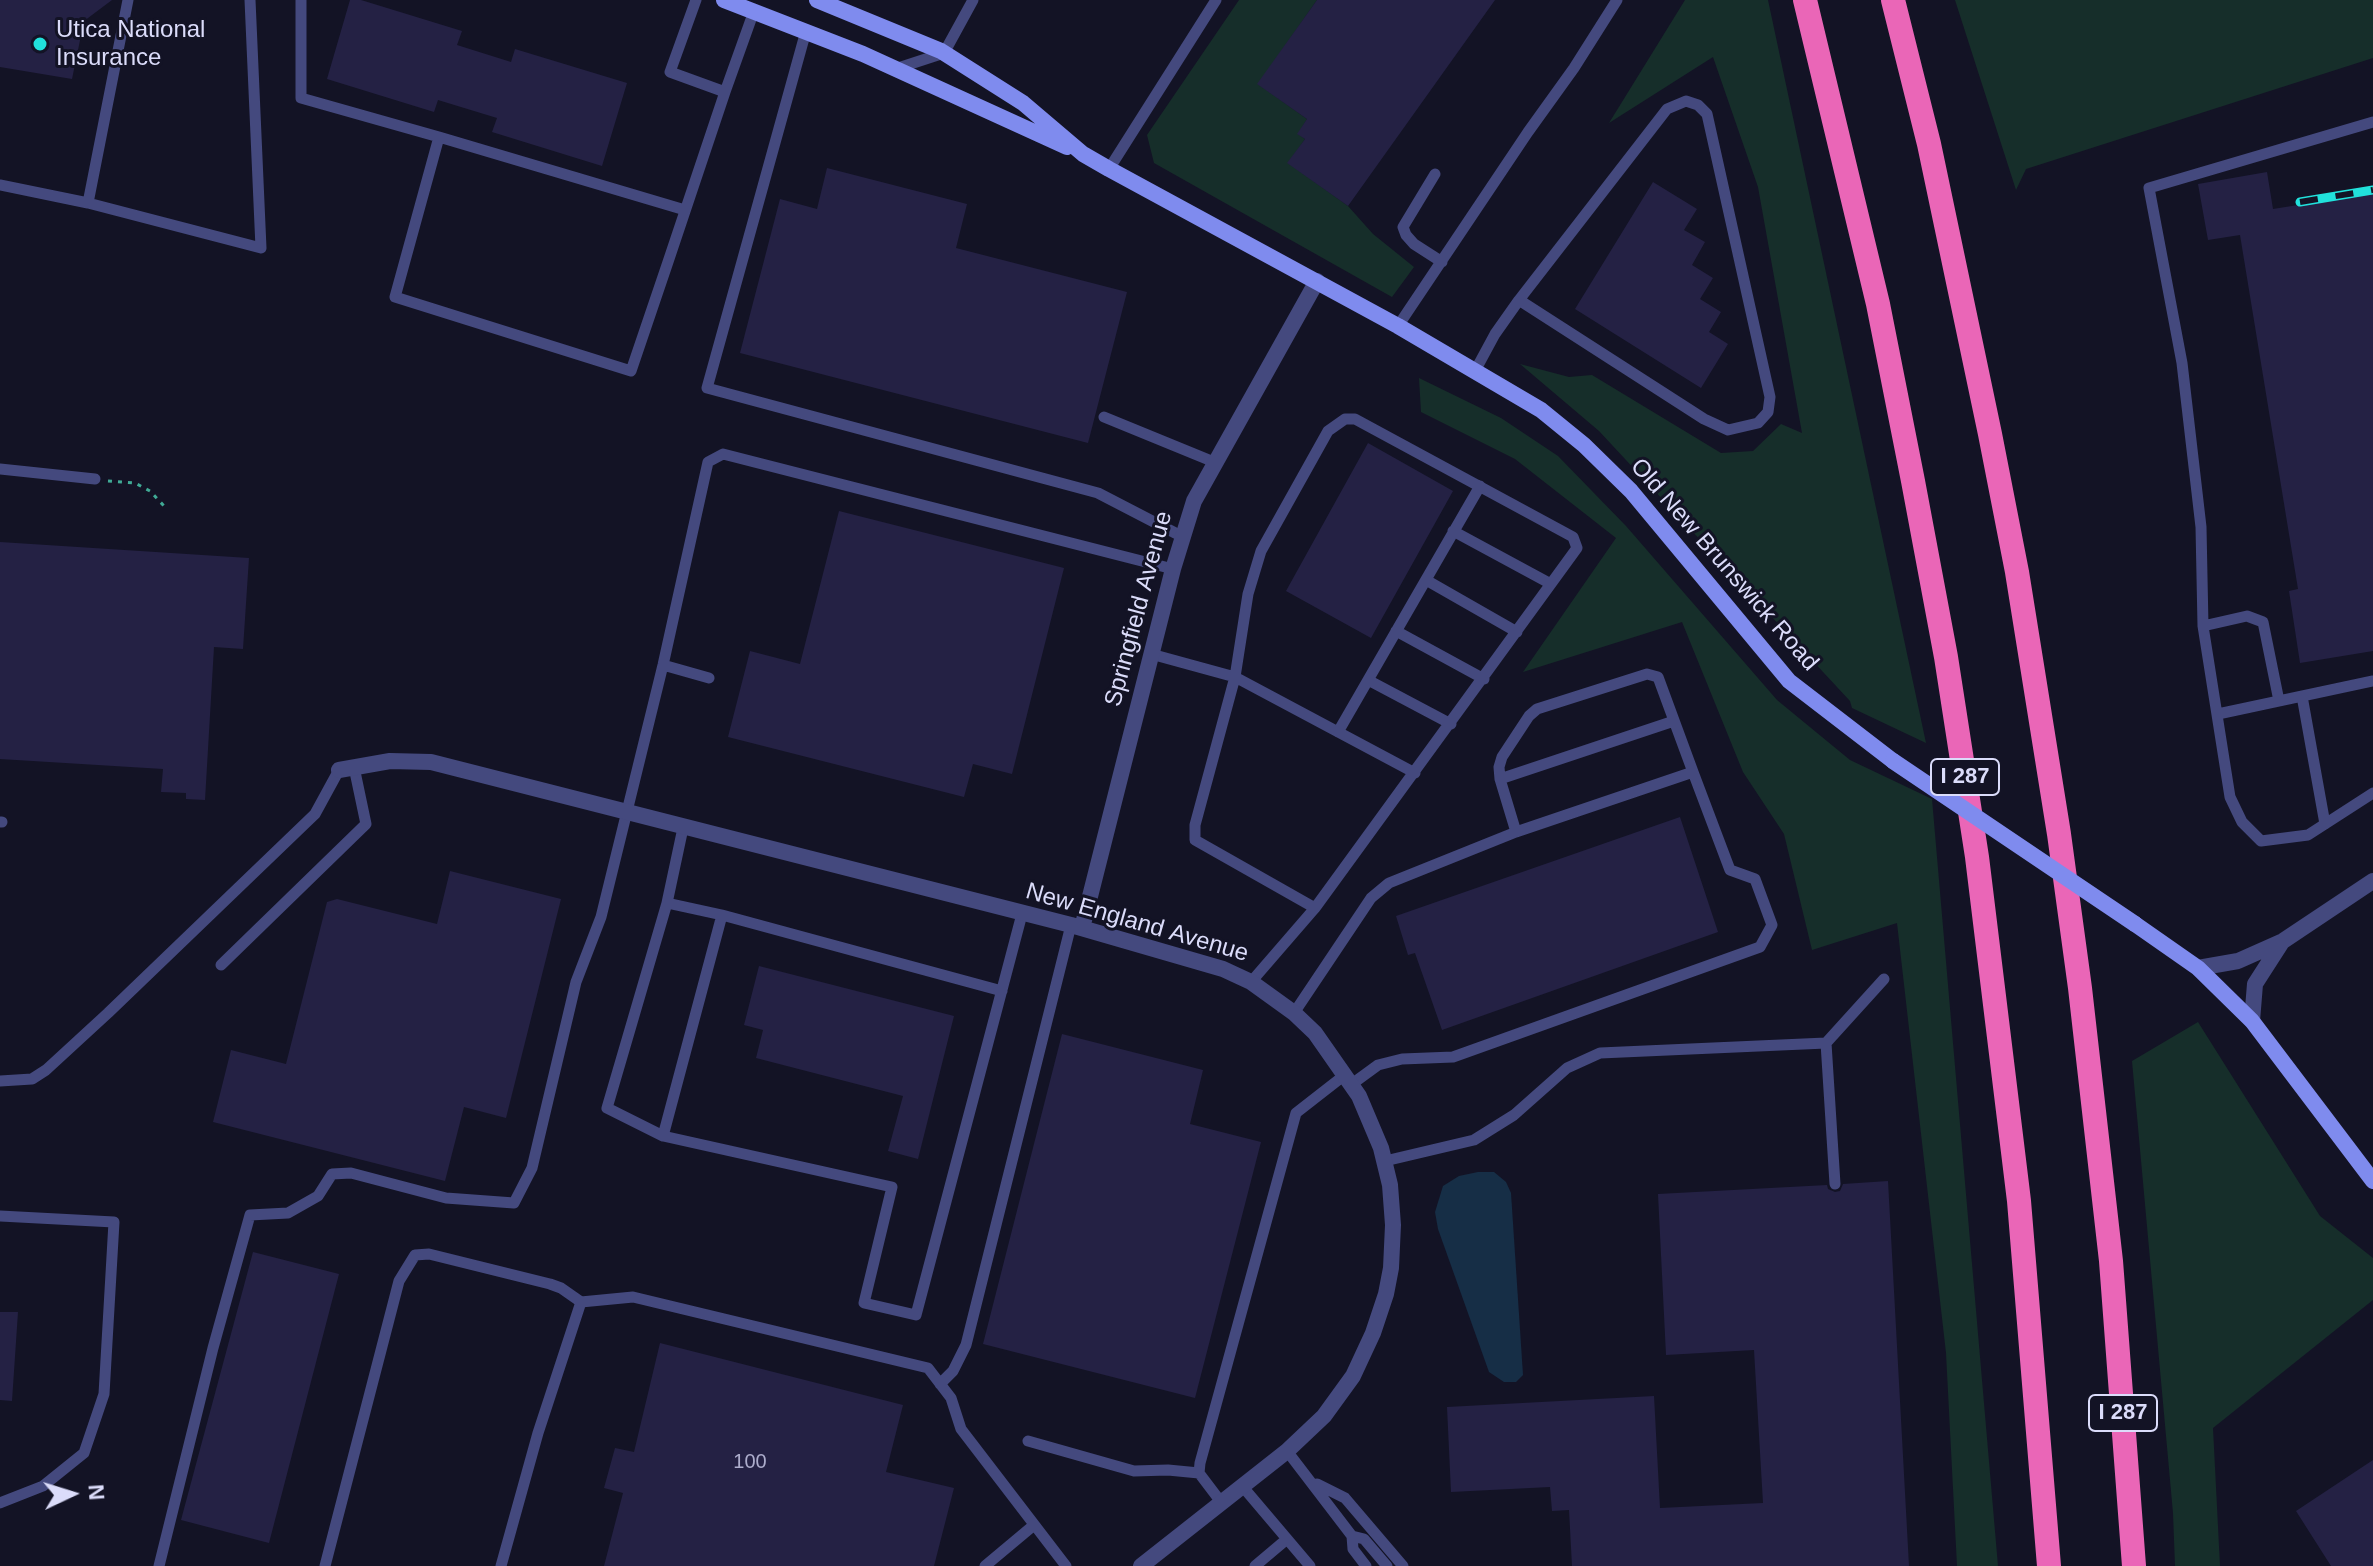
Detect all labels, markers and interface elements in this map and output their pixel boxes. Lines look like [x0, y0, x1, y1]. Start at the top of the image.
place label: Utica National Insurance [56, 16, 205, 72]
marker: Utica National Insurance [31, 35, 49, 53]
street label: Old New Brunswick Road [1624, 453, 1824, 677]
street label: Springfield Avenue [1099, 508, 1179, 710]
road number: I 287 [1931, 759, 1999, 795]
street label: New England Avenue [1022, 877, 1252, 969]
road number: I 287 [2089, 1395, 2157, 1431]
house number: 100 [733, 1450, 767, 1474]
north arrow [32, 1454, 112, 1534]
text: N [83, 1483, 109, 1501]

